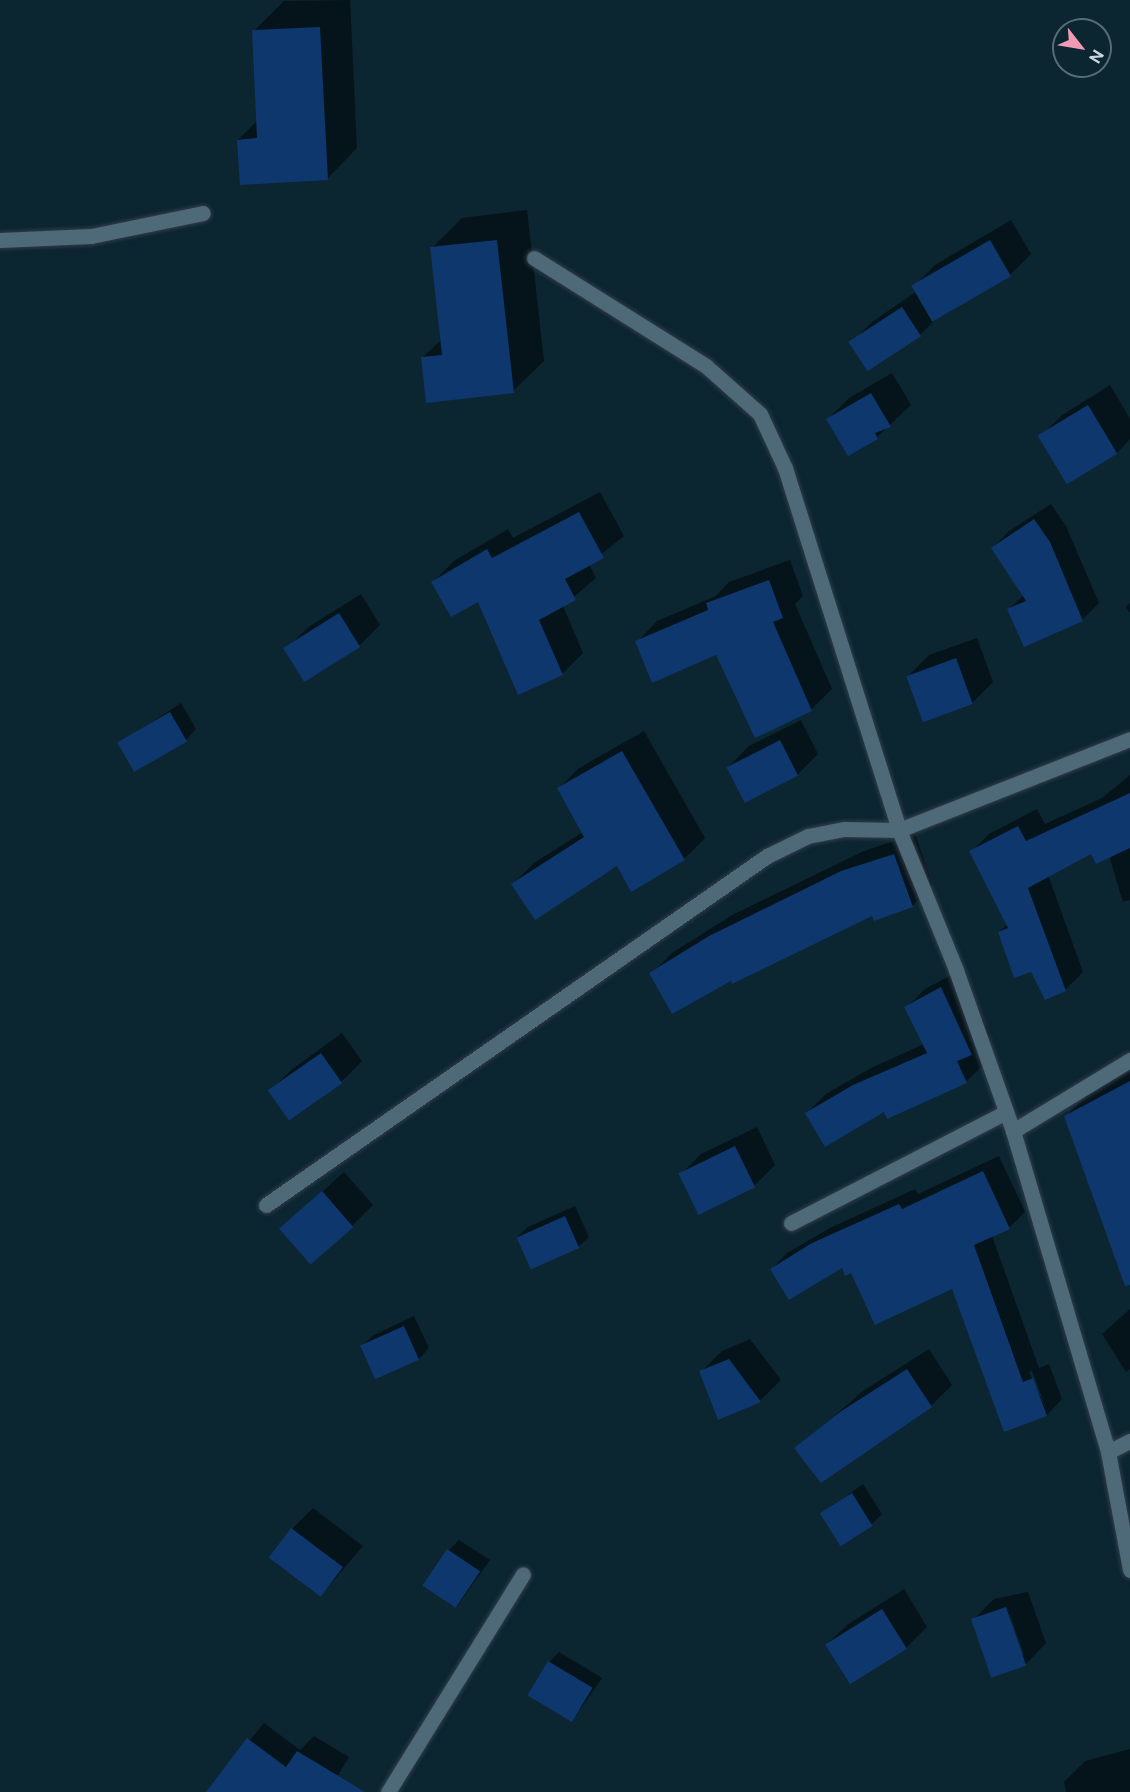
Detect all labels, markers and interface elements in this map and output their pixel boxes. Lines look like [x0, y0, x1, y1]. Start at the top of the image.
north arrow [1052, 18, 1112, 78]
text: N [1085, 46, 1108, 67]

